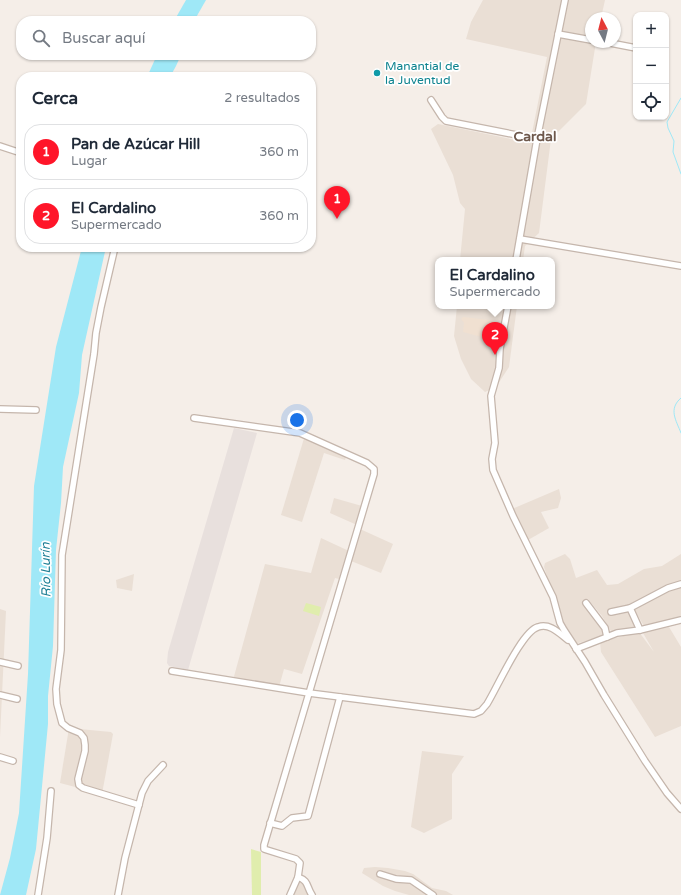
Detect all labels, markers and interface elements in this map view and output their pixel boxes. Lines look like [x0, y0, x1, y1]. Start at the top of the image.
north arrow [585, 12, 621, 48]
map controls [633, 12, 669, 120]
button: + [633, 12, 669, 48]
search box [16, 16, 316, 60]
icon: search [30, 27, 52, 49]
text: Buscar aquí [62, 29, 145, 47]
button: − [633, 48, 669, 84]
place label: Manantial de la Juventud [385, 59, 460, 87]
marker: Manantial de la Juventud [372, 68, 382, 78]
button: locate [633, 84, 669, 120]
text: Cerca [32, 88, 78, 109]
text: 2 resultados [224, 90, 300, 106]
district label: Cardal [514, 128, 556, 145]
text: Pan de Azúcar Hill [71, 135, 200, 153]
text: 1 [42, 144, 50, 160]
text: 360 m [259, 144, 299, 160]
text: Lugar [71, 153, 107, 169]
pin: 1 [324, 186, 350, 219]
text: El Cardalino [71, 199, 156, 217]
text: 2 [42, 208, 50, 224]
text: 360 m [259, 208, 299, 224]
text: Supermercado [71, 217, 162, 233]
popup [435, 257, 555, 309]
text: El Cardalino [450, 266, 535, 284]
text: Supermercado [450, 284, 540, 300]
pin: 2 [482, 322, 508, 355]
your location [287, 410, 307, 430]
water label: Río Lurín [37, 541, 54, 598]

